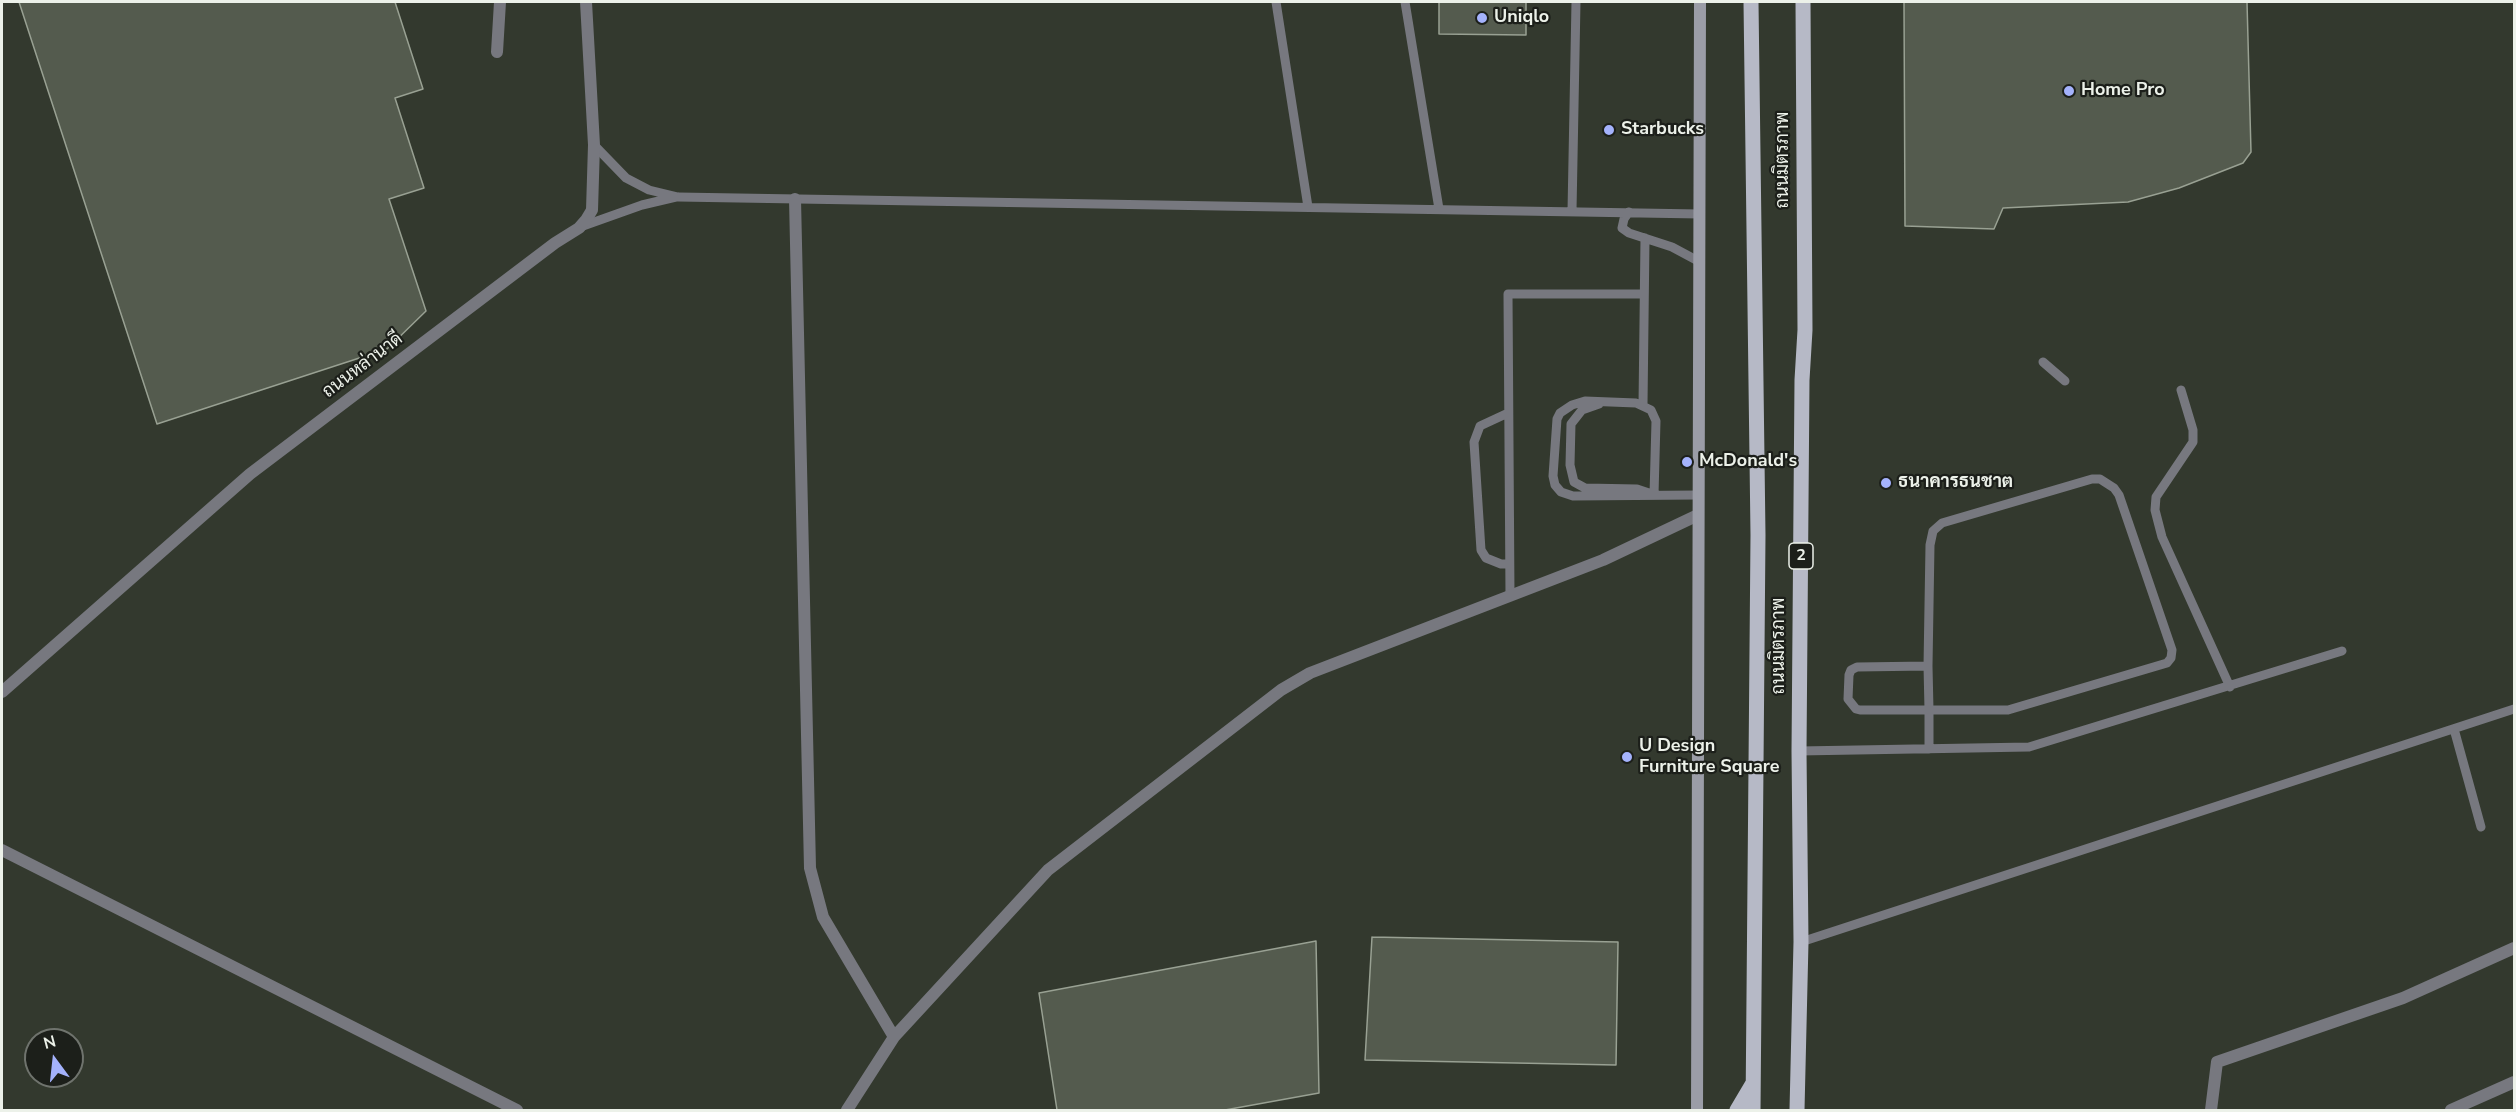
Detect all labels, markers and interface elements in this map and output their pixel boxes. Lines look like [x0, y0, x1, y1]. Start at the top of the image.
place label: Uniqlo [1494, 7, 1549, 29]
marker: Uniqlo [1475, 11, 1489, 25]
place label: Home Pro [2081, 80, 2165, 102]
marker: Home Pro [2062, 84, 2076, 98]
street label: ถนนมิตรภาพ [1773, 112, 1795, 208]
place label: Starbucks [1621, 119, 1704, 141]
marker: Starbucks [1602, 123, 1616, 137]
street label: ถนนหล่านาดี [319, 329, 407, 403]
place label: McDonald's [1699, 451, 1797, 473]
marker: McDonald's [1680, 455, 1694, 469]
place label: ธนาคารธนชาต [1898, 472, 2013, 494]
marker: ธนาคารธนชาต [1879, 476, 1893, 490]
road number: 2 [1789, 543, 1813, 569]
street label: ถนนมิตรภาพ [1769, 598, 1791, 694]
place label: U Design Furniture Square [1639, 736, 1779, 778]
marker: U Design Furniture Square [1620, 750, 1634, 764]
north arrow [24, 1028, 84, 1088]
text: N [41, 1030, 58, 1055]

